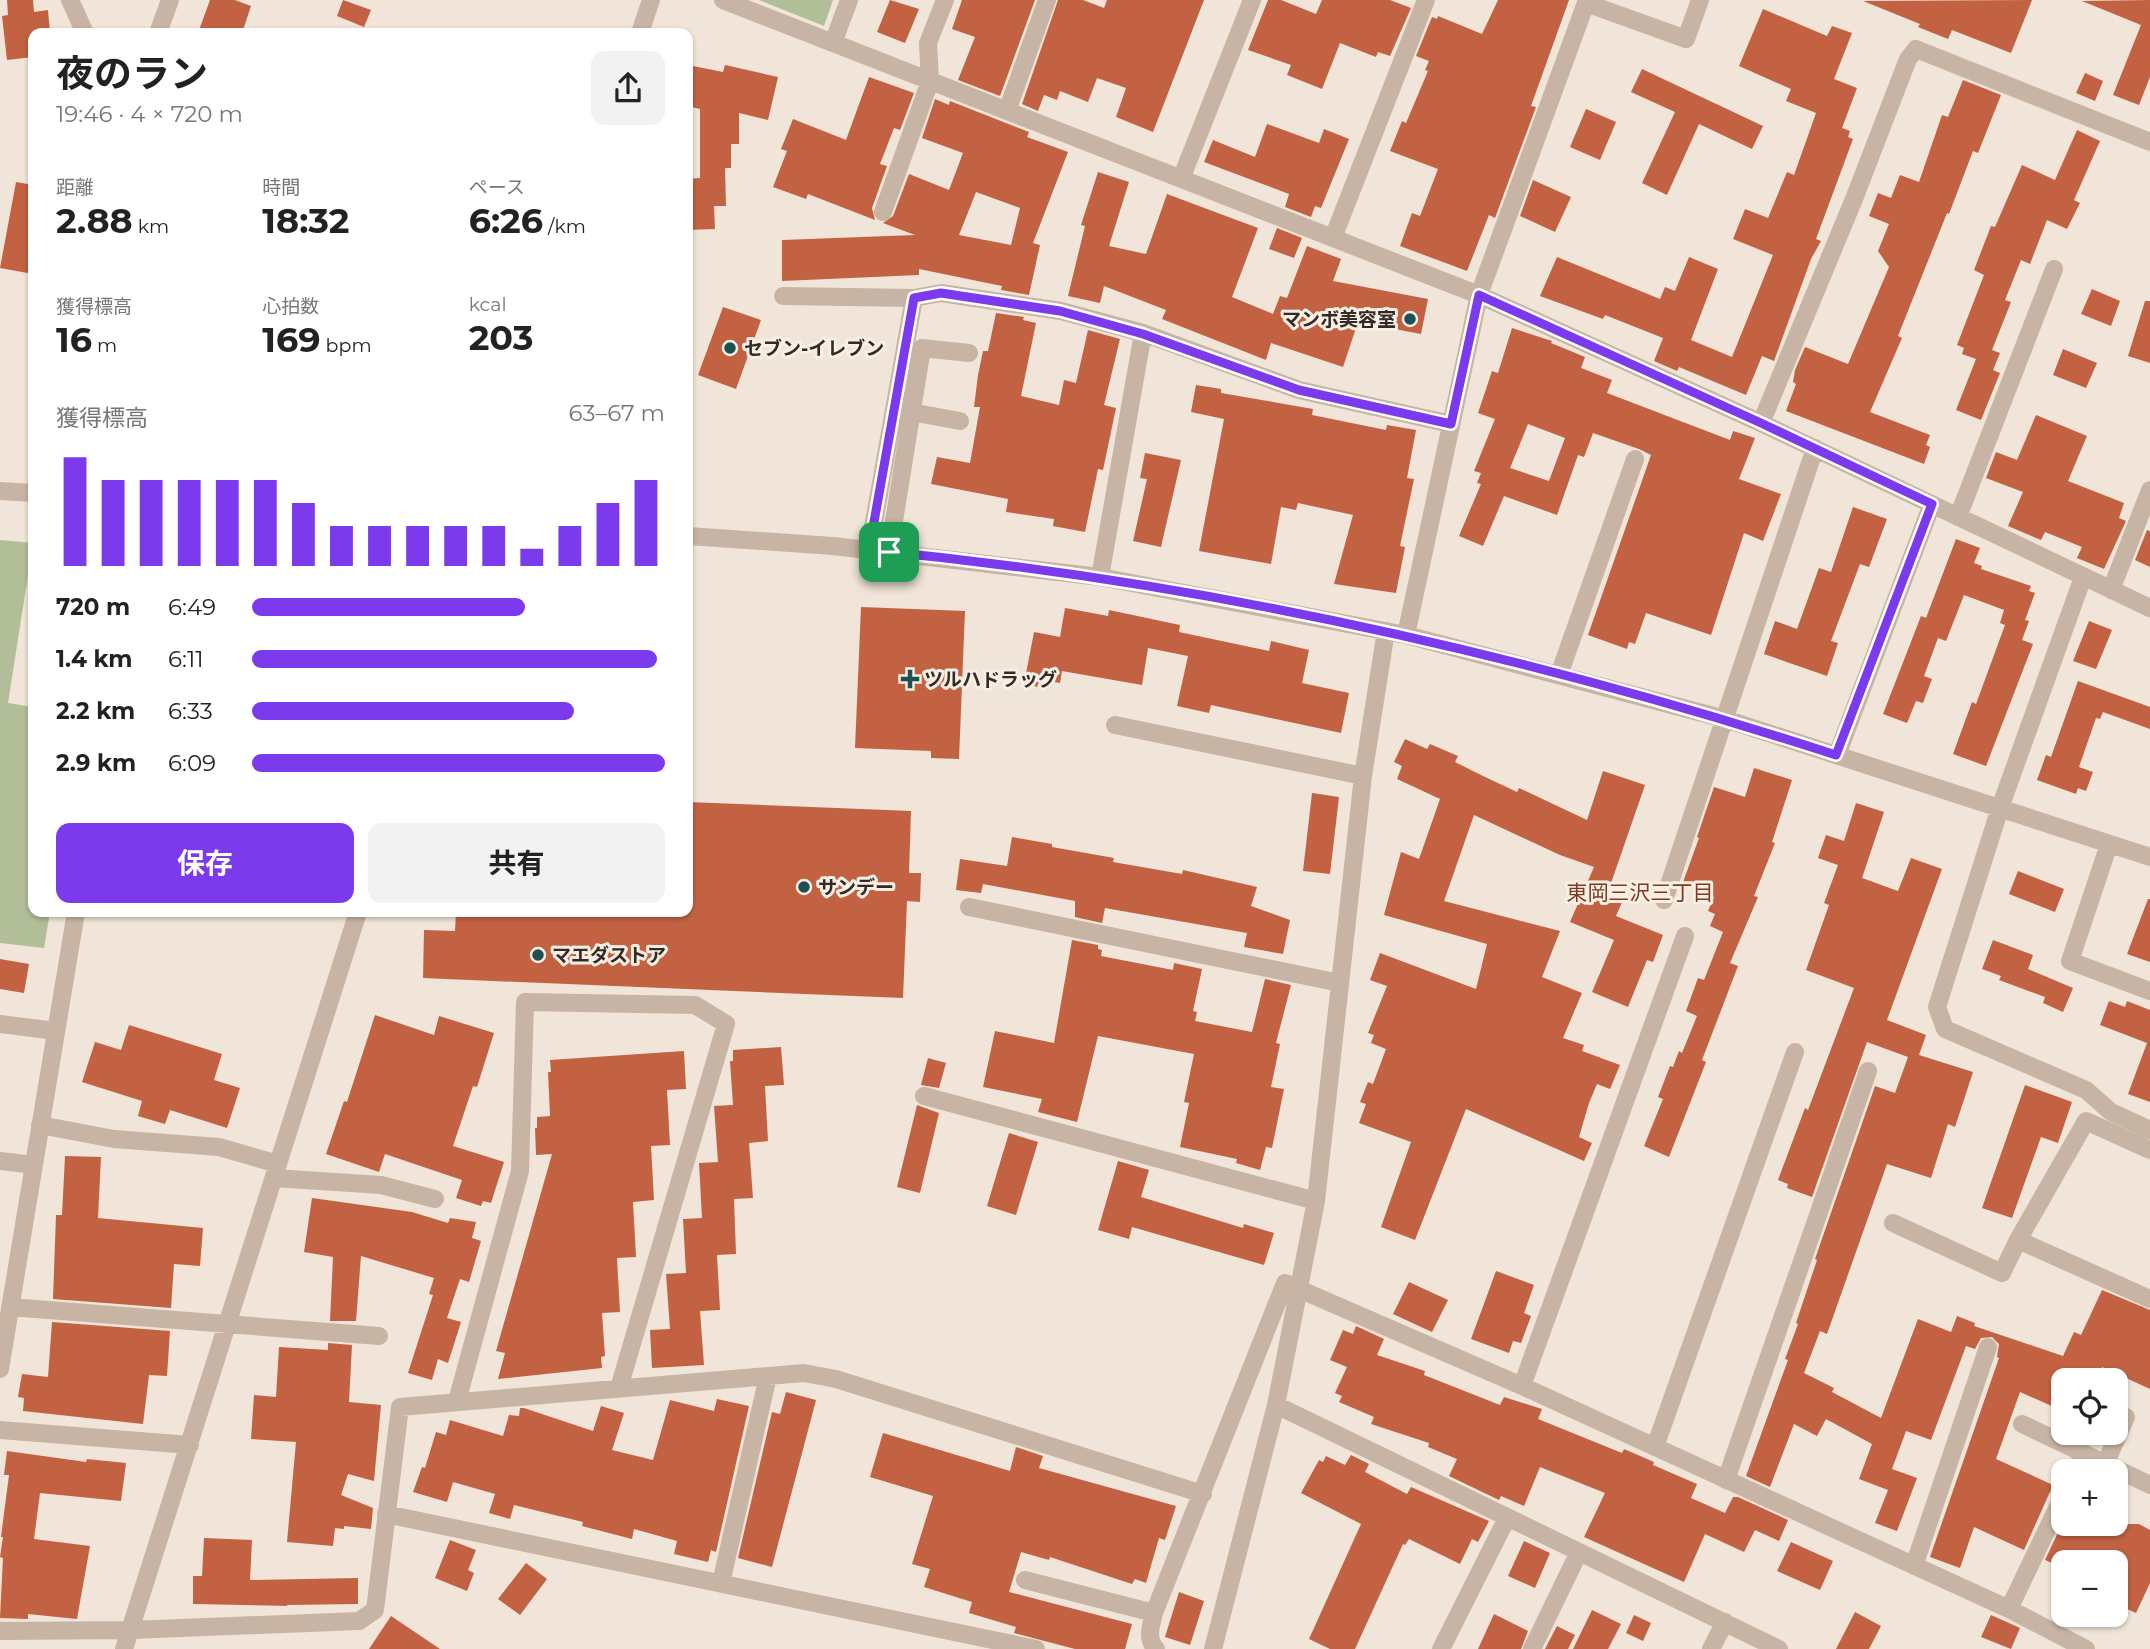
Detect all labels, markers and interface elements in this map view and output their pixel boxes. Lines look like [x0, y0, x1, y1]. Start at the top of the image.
text: 夜のラン [56, 50, 208, 97]
button: share [591, 51, 665, 125]
text: 19:46 · 4 × 720 m [56, 100, 243, 128]
text: 距離 [56, 176, 94, 199]
text: 時間 [262, 176, 300, 199]
text: ペース [469, 176, 525, 199]
text: 2.88 [56, 199, 133, 242]
text: 18:32 [262, 199, 350, 242]
text: 6:26 [469, 199, 543, 242]
text: km [133, 215, 169, 238]
text: /km [543, 215, 586, 238]
text: kcal [469, 293, 507, 316]
text: 獲得標高 [56, 295, 132, 318]
text: 心拍数 [262, 295, 319, 318]
place label: マンボ美容室 [1282, 308, 1396, 331]
marker: マンボ美容室 [1402, 311, 1418, 327]
text: 203 [469, 316, 533, 359]
text: 16 [56, 318, 92, 361]
text: 169 [262, 318, 321, 361]
text: m [92, 334, 117, 357]
text: bpm [321, 334, 372, 357]
place label: セブン-イレブン [744, 337, 884, 360]
marker: セブン-イレブン [722, 340, 738, 356]
text: 63–67 m [569, 399, 665, 427]
text: 獲得標高 [56, 404, 148, 432]
pin [859, 522, 919, 582]
icon: arrive [870, 533, 908, 571]
text: 720 m [56, 593, 130, 621]
text: 6:49 [168, 593, 216, 621]
text: 1.4 km [56, 645, 133, 673]
text: 6:11 [168, 645, 204, 673]
place label: ツルハドラッグ [924, 668, 1057, 691]
marker: ツルハドラッグ [902, 671, 918, 687]
text: 2.2 km [56, 697, 135, 725]
text: 6:33 [168, 697, 213, 725]
text: 2.9 km [56, 749, 136, 777]
text: 6:09 [168, 749, 216, 777]
button: 保存 [56, 823, 354, 903]
button: 共有 [368, 823, 665, 903]
place label: サンデー [818, 876, 894, 899]
marker: サンデー [796, 879, 812, 895]
district label: 東岡三沢三丁目 [1567, 880, 1714, 905]
place label: マエダストア [552, 944, 666, 967]
marker: マエダストア [530, 947, 546, 963]
map controls [2051, 1368, 2128, 1627]
button: locate [2051, 1368, 2128, 1445]
button: + [2051, 1459, 2128, 1536]
button: − [2051, 1550, 2128, 1627]

